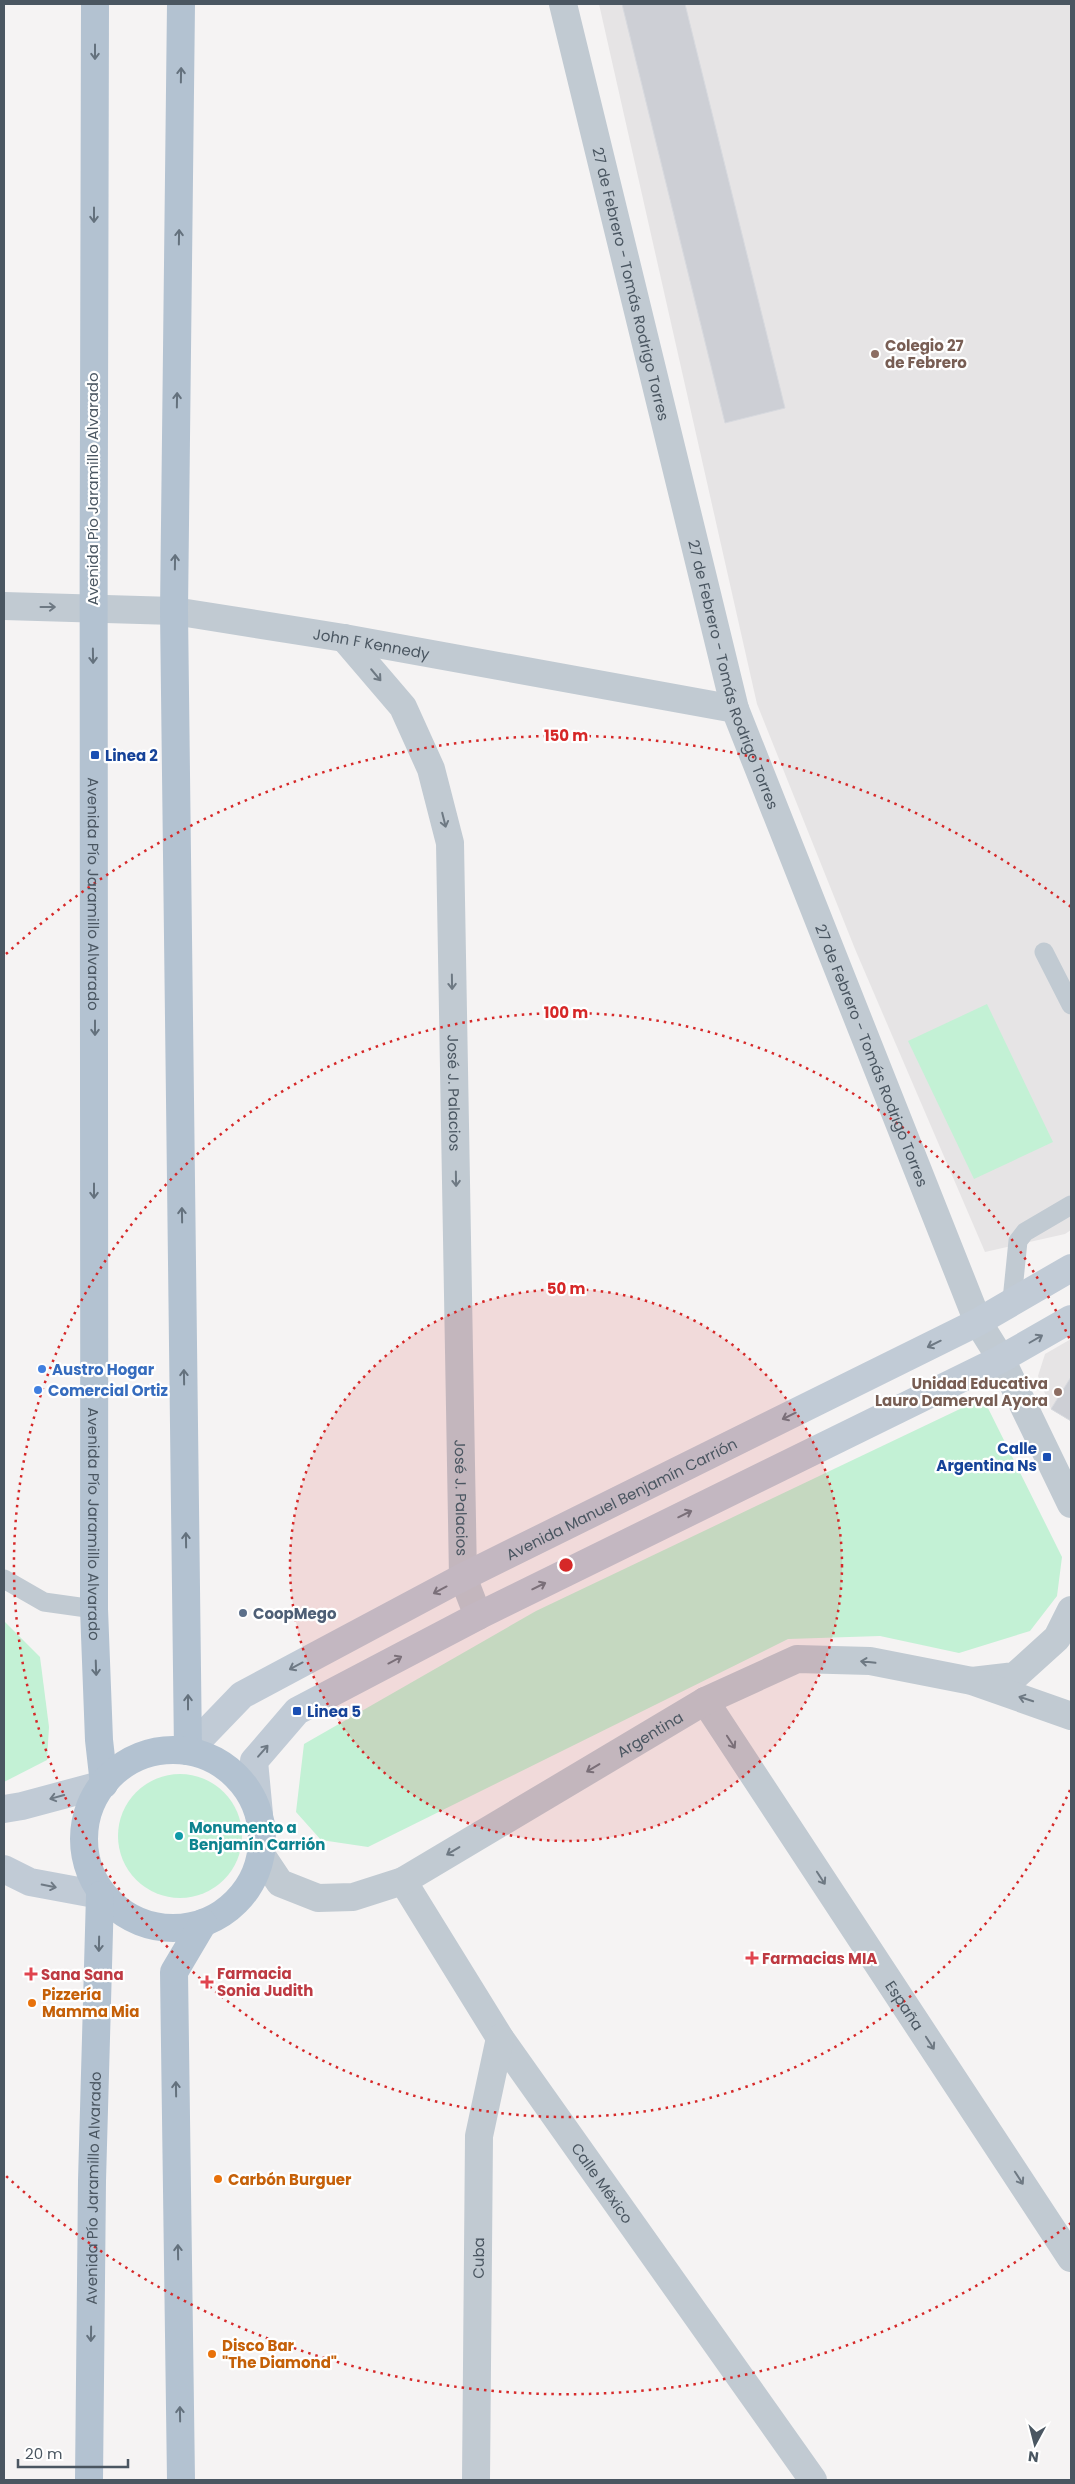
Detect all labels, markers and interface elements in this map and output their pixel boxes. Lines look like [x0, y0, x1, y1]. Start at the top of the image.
one-way arrow [90, 44, 100, 60]
one-way arrow [176, 67, 186, 84]
street label: 27 de Febrero - Tomás Rodrigo Torres [588, 145, 675, 423]
one-way arrow [89, 206, 99, 223]
one-way arrow [174, 230, 184, 246]
place label: Colegio 27 de Febrero [885, 335, 967, 373]
marker: Colegio 27 de Febrero [869, 348, 881, 360]
street label: Avenida Pío Jaramillo Alvarado [82, 372, 103, 606]
one-way arrow [172, 392, 182, 408]
street label: 27 de Febrero - Tomás Rodrigo Torres [684, 537, 784, 812]
one-way arrow [170, 555, 180, 571]
one-way arrow [39, 602, 55, 612]
street label: John F Kennedy [312, 623, 432, 664]
one-way arrow [88, 648, 98, 664]
one-way arrow [370, 669, 382, 682]
text: 150 m [544, 725, 588, 746]
place label: Linea 2 [105, 745, 158, 766]
marker: Linea 2 [89, 749, 101, 761]
street label: Avenida Pío Jaramillo Alvarado [83, 777, 104, 1011]
one-way arrow [440, 812, 449, 828]
street label: 27 de Febrero - Tomás Rodrigo Torres [811, 921, 934, 1190]
one-way arrow [447, 974, 457, 990]
text: 100 m [544, 1002, 588, 1023]
one-way arrow [90, 1020, 100, 1036]
street label: José J. Palacios [443, 1034, 466, 1151]
one-way arrow [451, 1171, 461, 1187]
one-way arrow [89, 1182, 99, 1199]
one-way arrow [177, 1207, 187, 1224]
text: 50 m [547, 1278, 585, 1299]
one-way arrow [1028, 1334, 1043, 1344]
one-way arrow [927, 1340, 942, 1349]
place label: Austro Hogar [52, 1359, 155, 1380]
marker: Austro Hogar [36, 1363, 48, 1375]
one-way arrow [179, 1370, 189, 1386]
place label: Unidad Educativa Lauro Damerval Ayora [875, 1373, 1048, 1411]
place label: Comercial Ortiz [48, 1380, 168, 1401]
marker: Comercial Ortiz [32, 1384, 44, 1396]
marker: Unidad Educativa Lauro Damerval Ayora [1052, 1386, 1064, 1398]
street label: Avenida Pío Jaramillo Alvarado [83, 1407, 106, 1641]
one-way arrow [781, 1411, 796, 1421]
street label: Avenida Manuel Benjamín Carrión [502, 1433, 740, 1565]
place label: Calle Argentina Ns [936, 1438, 1037, 1476]
street label: José J. Palacios [450, 1439, 473, 1556]
marker: Calle Argentina Ns [1041, 1451, 1053, 1463]
one-way arrow [677, 1509, 692, 1518]
one-way arrow [181, 1532, 191, 1548]
centre of rings [557, 1556, 575, 1574]
one-way arrow [531, 1581, 546, 1590]
one-way arrow [432, 1585, 447, 1595]
place label: CoopMego [253, 1603, 337, 1624]
marker: CoopMego [237, 1607, 249, 1619]
one-way arrow [387, 1655, 402, 1665]
one-way arrow [860, 1657, 876, 1667]
one-way arrow [91, 1660, 101, 1676]
one-way arrow [289, 1661, 304, 1671]
one-way arrow [1018, 1693, 1034, 1703]
one-way arrow [183, 1695, 193, 1711]
place label: Linea 5 [307, 1701, 361, 1722]
marker: Linea 5 [291, 1705, 303, 1717]
street label: Argentina [613, 1706, 687, 1762]
one-way arrow [726, 1735, 737, 1749]
one-way arrow [257, 1744, 269, 1757]
one-way arrow [587, 1763, 601, 1773]
one-way arrow [49, 1793, 65, 1802]
place label: Monumento a Benjamín Carrión [189, 1817, 325, 1855]
marker: Monumento a Benjamín Carrión [173, 1830, 185, 1842]
one-way arrow [447, 1846, 461, 1856]
one-way arrow [816, 1870, 826, 1884]
one-way arrow [41, 1881, 57, 1891]
one-way arrow [94, 1936, 103, 1952]
place label: Farmacias MIA [762, 1948, 877, 1969]
marker: Farmacias MIA [746, 1952, 758, 1964]
place label: Farmacia Sonia Judith [217, 1963, 313, 2001]
place label: Sana Sana [41, 1964, 124, 1985]
marker: Sana Sana [25, 1968, 37, 1980]
marker: Farmacia Sonia Judith [201, 1976, 213, 1988]
street label: España [881, 1976, 929, 2034]
place label: Pizzería Mamma Mia [42, 1984, 139, 2022]
marker: Pizzería Mamma Mia [26, 1997, 38, 2009]
one-way arrow [925, 2035, 935, 2049]
street label: Avenida Pío Jaramillo Alvarado [80, 2071, 106, 2305]
one-way arrow [171, 2081, 180, 2097]
street label: Calle México [567, 2138, 638, 2227]
place label: Carbón Burguer [228, 2169, 352, 2190]
one-way arrow [1014, 2171, 1024, 2185]
marker: Carbón Burguer [212, 2173, 224, 2185]
street label: Cuba [467, 2237, 489, 2279]
one-way arrow [173, 2244, 183, 2260]
one-way arrow [86, 2326, 95, 2342]
place label: Disco Bar "The Diamond" [222, 2335, 337, 2373]
marker: Disco Bar "The Diamond" [206, 2348, 218, 2360]
one-way arrow [175, 2406, 185, 2422]
north arrow [1010, 2419, 1060, 2469]
scale bar [18, 2436, 128, 2468]
text: 20 m [25, 2443, 63, 2464]
text: N [1027, 2446, 1040, 2467]

